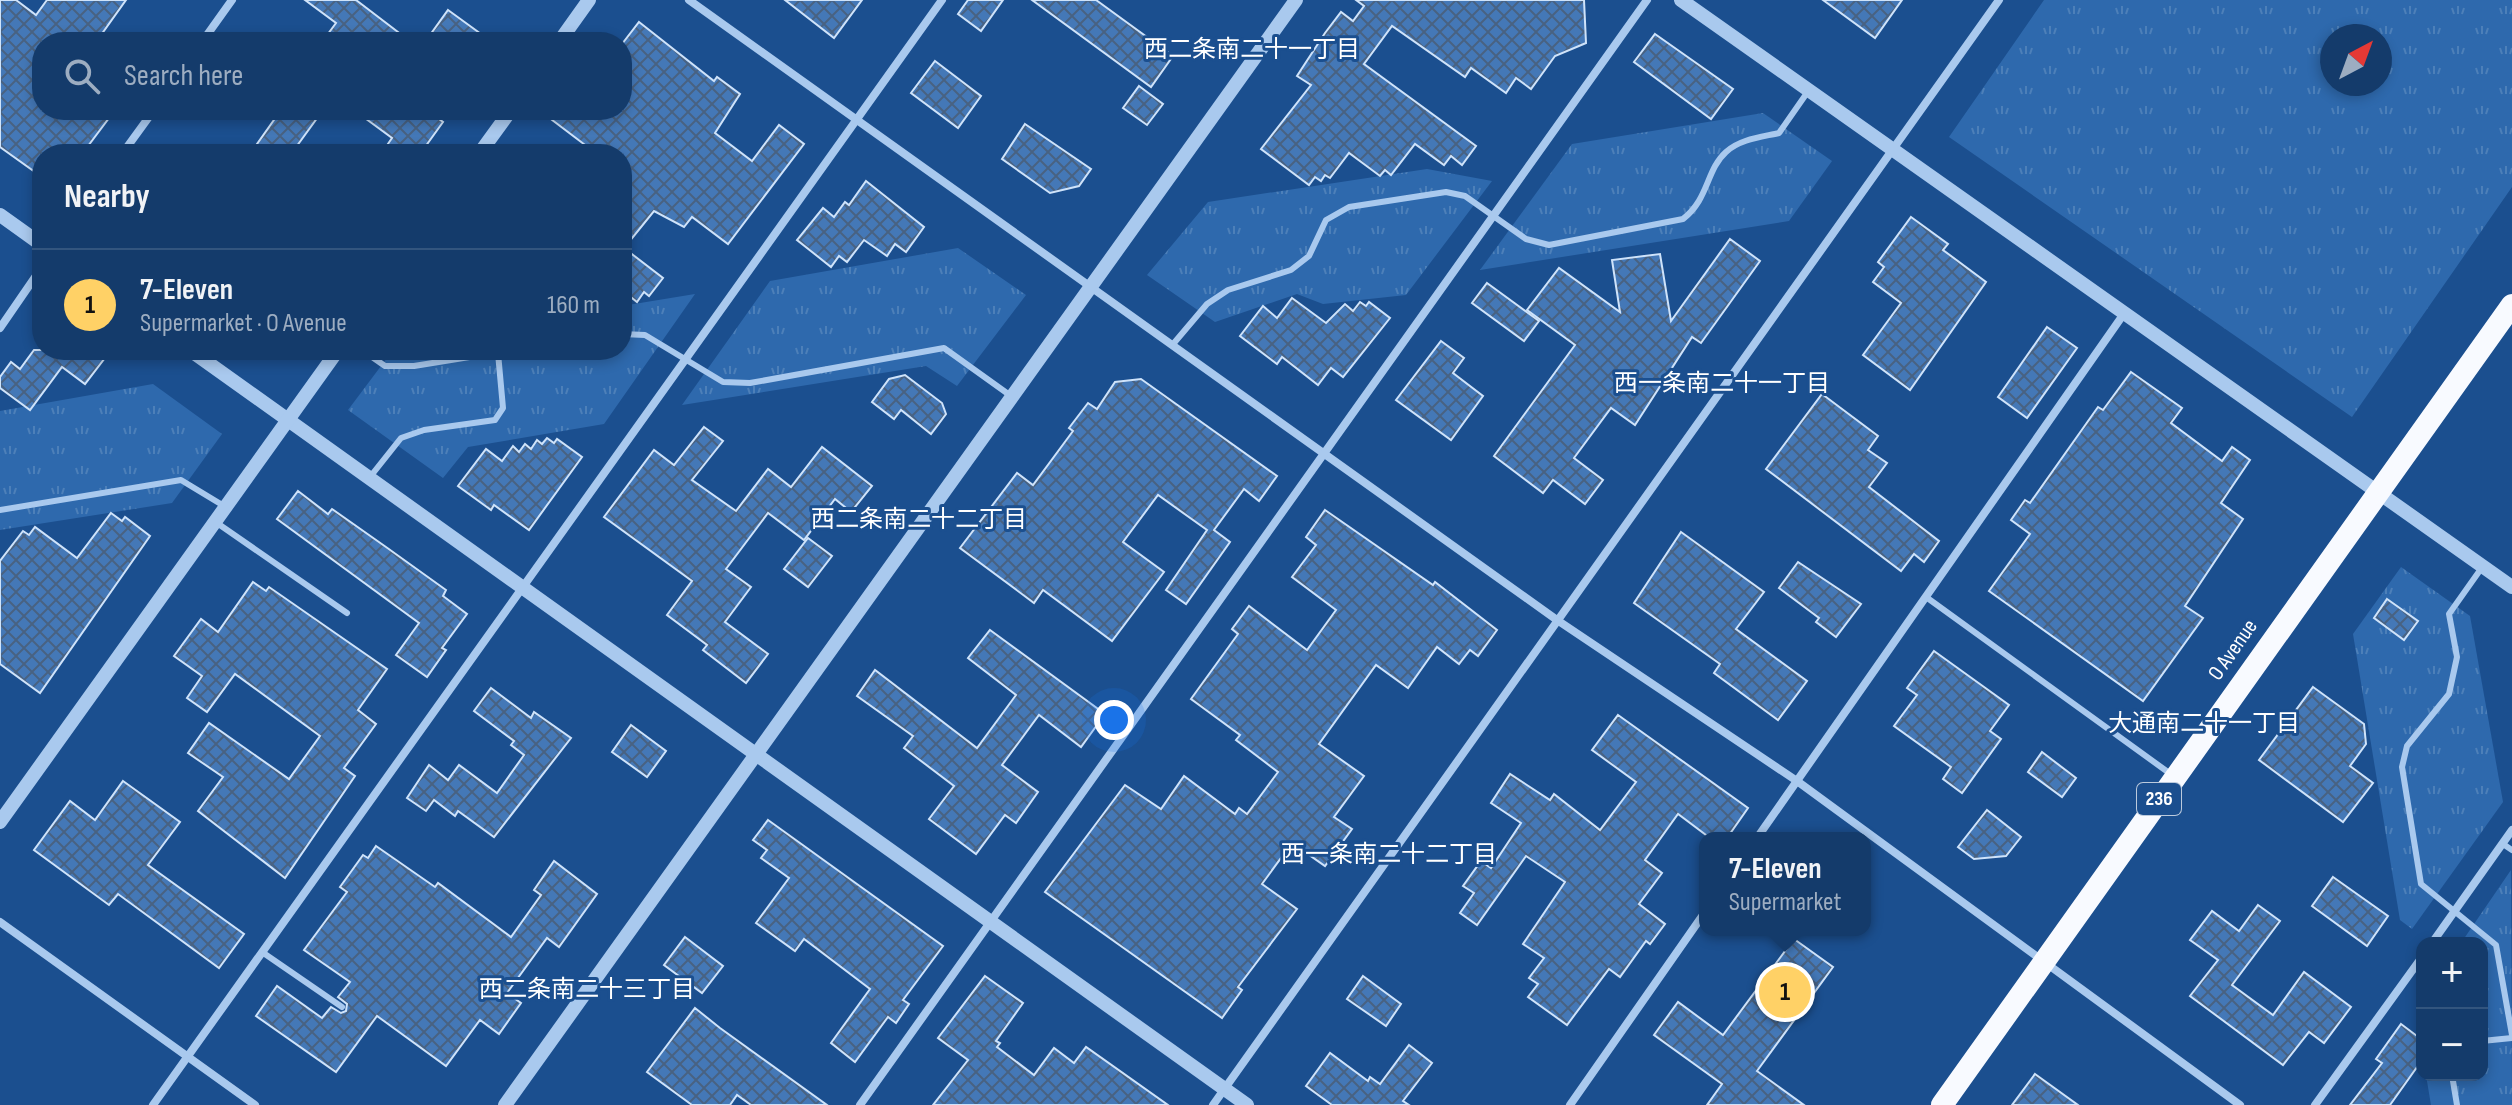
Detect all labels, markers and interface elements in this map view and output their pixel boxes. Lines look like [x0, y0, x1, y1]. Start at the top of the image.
north arrow [2320, 24, 2392, 96]
search box [32, 32, 632, 120]
district label: 西二条南二十一丁目 [1144, 35, 1360, 64]
icon: search [60, 54, 104, 98]
text: Search here [124, 58, 243, 94]
text: Nearby [64, 176, 150, 217]
text: 7-Eleven [140, 272, 233, 308]
text: 1 [85, 290, 95, 321]
text: 160 m [547, 290, 600, 321]
text: Supermarket · O Avenue [140, 308, 347, 339]
district label: 西一条南二十一丁目 [1614, 369, 1830, 398]
district label: 西二条南二十二丁目 [811, 505, 1027, 534]
street label: O Avenue [2202, 614, 2264, 686]
your location [1094, 700, 1134, 740]
district label: 大通南二十一丁目 [2108, 709, 2300, 738]
road number: 236 [2137, 783, 2181, 815]
popup [1699, 832, 1871, 936]
district label: 西一条南二十二丁目 [1281, 840, 1497, 869]
text: 7-Eleven [1729, 851, 1822, 887]
text: Supermarket [1729, 887, 1841, 918]
map controls [2416, 937, 2488, 1081]
button: + [2416, 937, 2488, 1009]
pin: 1 [1759, 962, 1811, 1022]
district label: 西二条南二十三丁目 [479, 975, 695, 1004]
button: − [2416, 1009, 2488, 1081]

